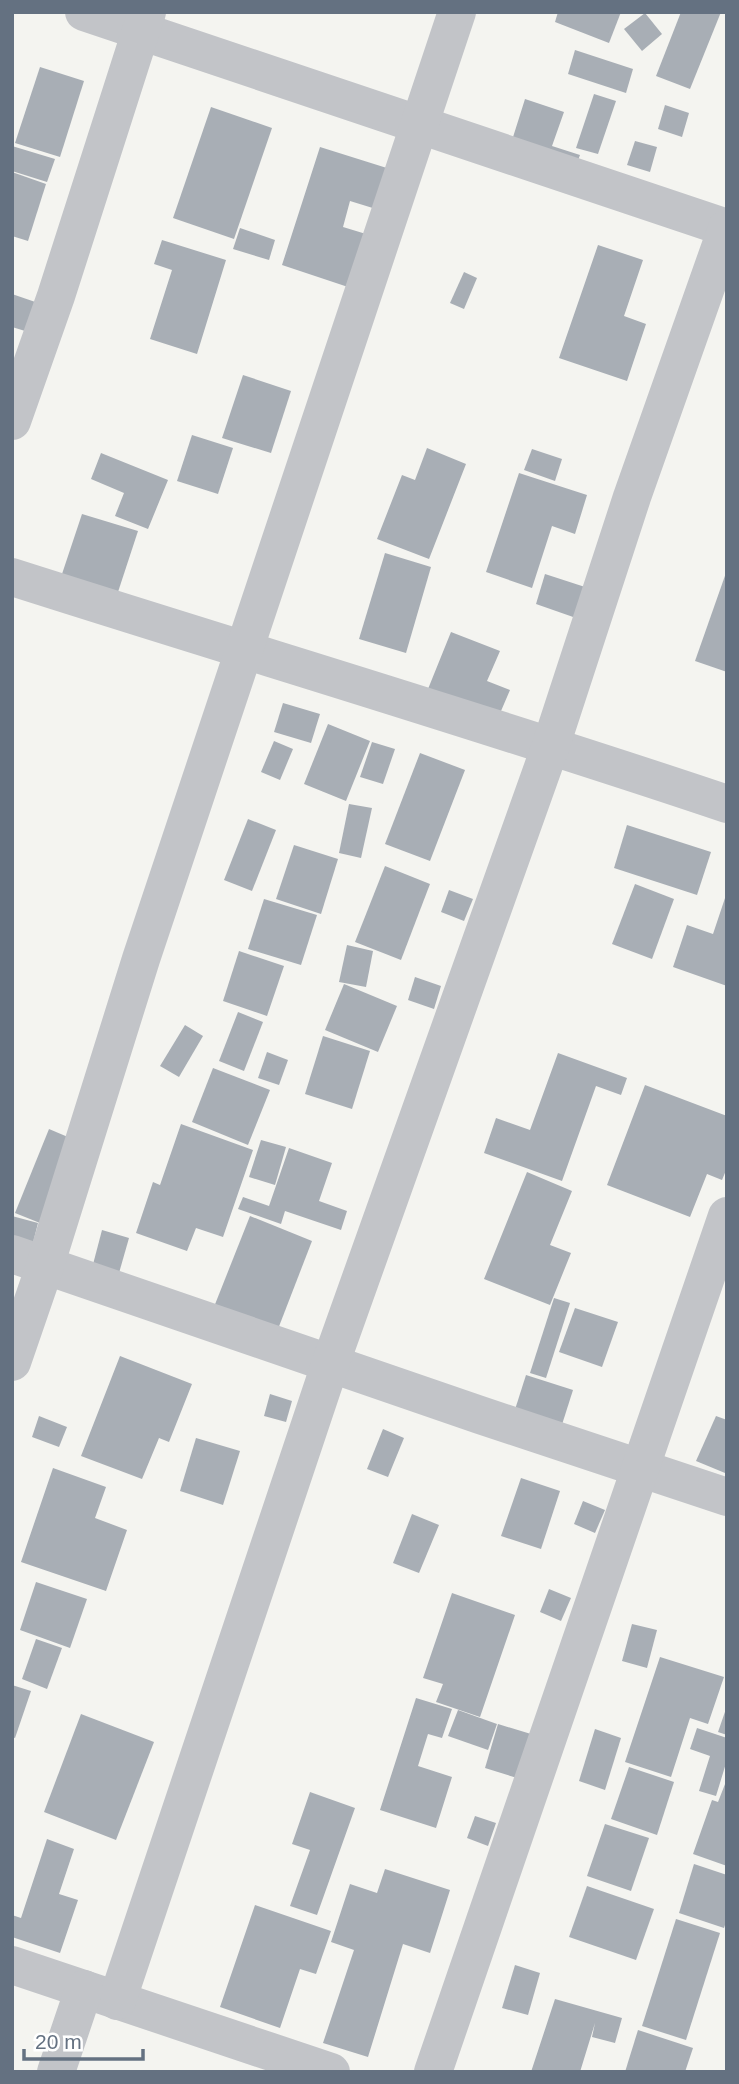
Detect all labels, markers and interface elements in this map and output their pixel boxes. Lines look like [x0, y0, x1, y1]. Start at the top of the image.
scale bar [24, 2018, 144, 2062]
text: 20 m [35, 2030, 82, 2053]

